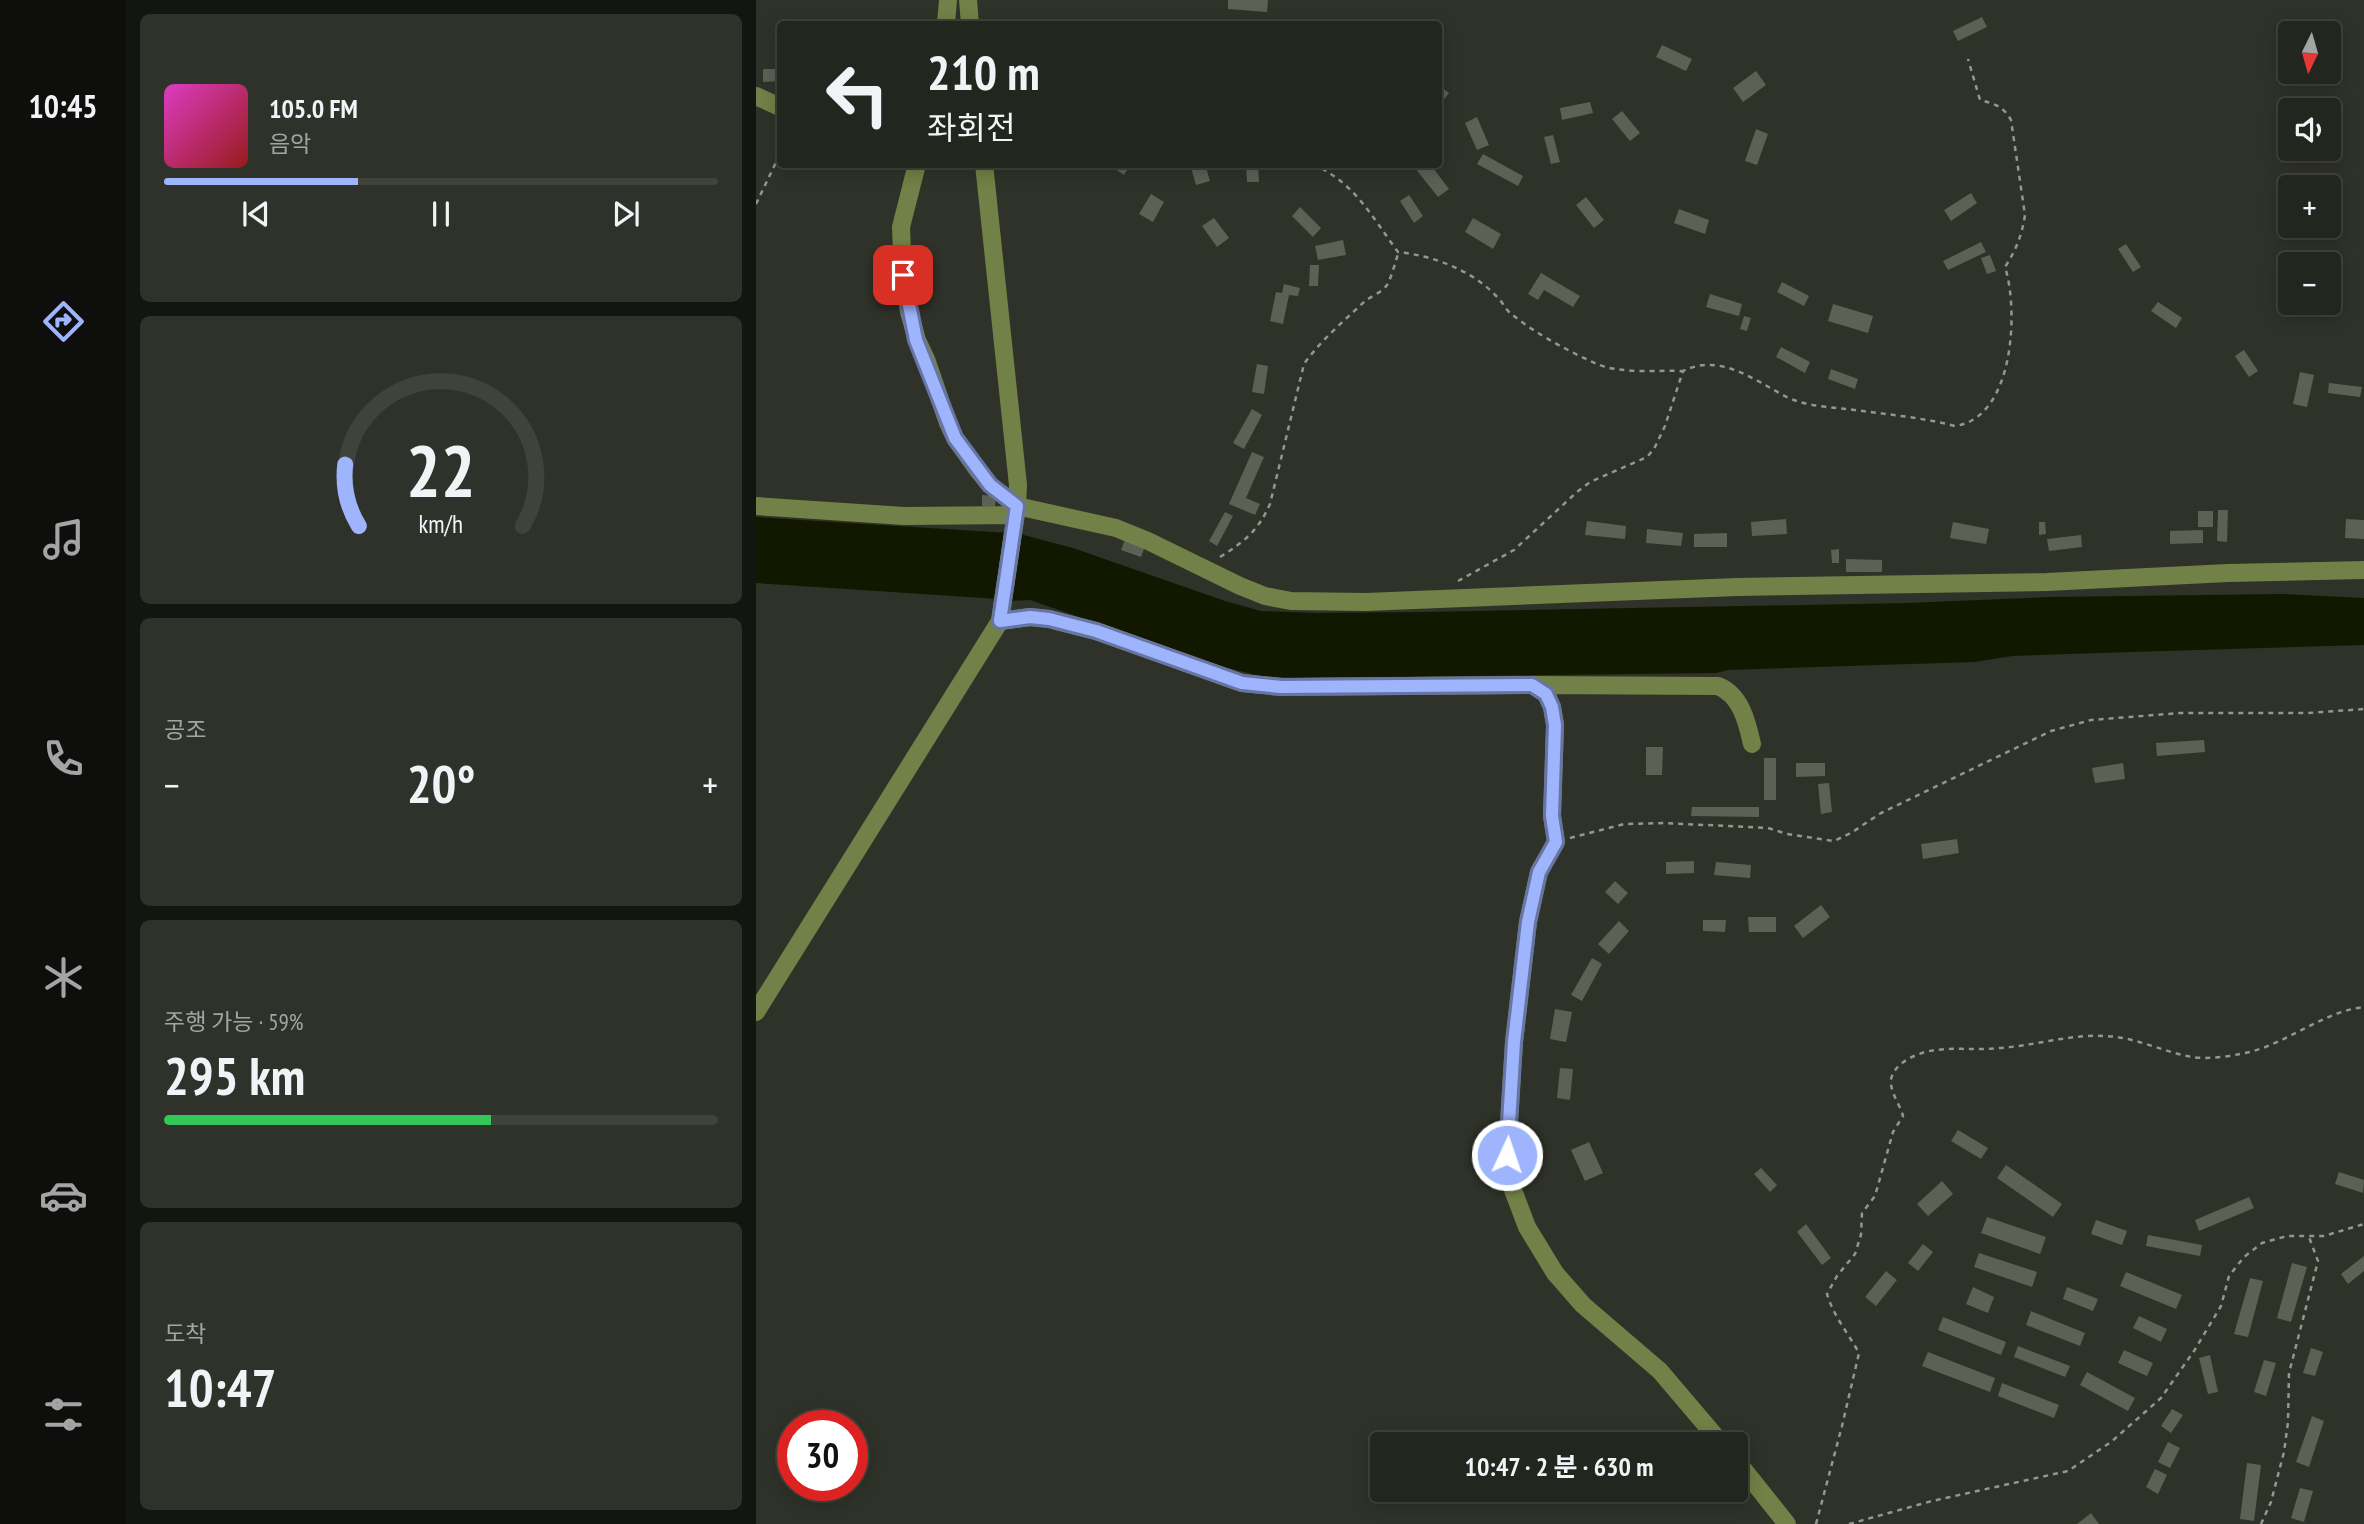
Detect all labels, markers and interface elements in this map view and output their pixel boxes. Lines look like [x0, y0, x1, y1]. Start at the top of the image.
north arrow [2278, 21, 2342, 84]
map controls [2278, 21, 2341, 315]
text: 210 m [927, 40, 1040, 104]
icon: left [812, 49, 903, 140]
text: 10:45 [28, 85, 98, 127]
text: 105.0 FM [269, 92, 358, 125]
button: sound [2278, 98, 2341, 161]
text: 좌회전 [927, 106, 1015, 148]
text: 음악 [269, 129, 311, 158]
button: + [2278, 175, 2341, 238]
icon: previous [237, 195, 275, 233]
icon: pause [422, 195, 460, 233]
icon: next [607, 195, 645, 233]
pin [873, 245, 933, 305]
button: − [2278, 252, 2341, 315]
icon: arrive [884, 256, 922, 294]
icon: directions [39, 297, 88, 346]
text: 22 [406, 422, 476, 516]
text: km/h [419, 508, 463, 540]
icon: music [39, 515, 88, 564]
text: 공조 [164, 715, 206, 744]
icon: phone [39, 734, 88, 783]
text: 20° [407, 750, 475, 817]
text: − [164, 760, 180, 809]
text: + [702, 760, 718, 809]
icon: climate [39, 953, 88, 1002]
text: 주행 가능 · 59% [164, 1007, 304, 1036]
text: 295 km [164, 1042, 305, 1109]
position arrow [1470, 1118, 1544, 1192]
icon: car [39, 1171, 88, 1220]
text: 도착 [164, 1319, 206, 1348]
text: 10:47 [164, 1354, 276, 1421]
icon: filters [39, 1390, 88, 1439]
speed limit sign: 30 [777, 1410, 868, 1501]
text: 10:47 · 2 분 · 630 m [1465, 1450, 1653, 1483]

